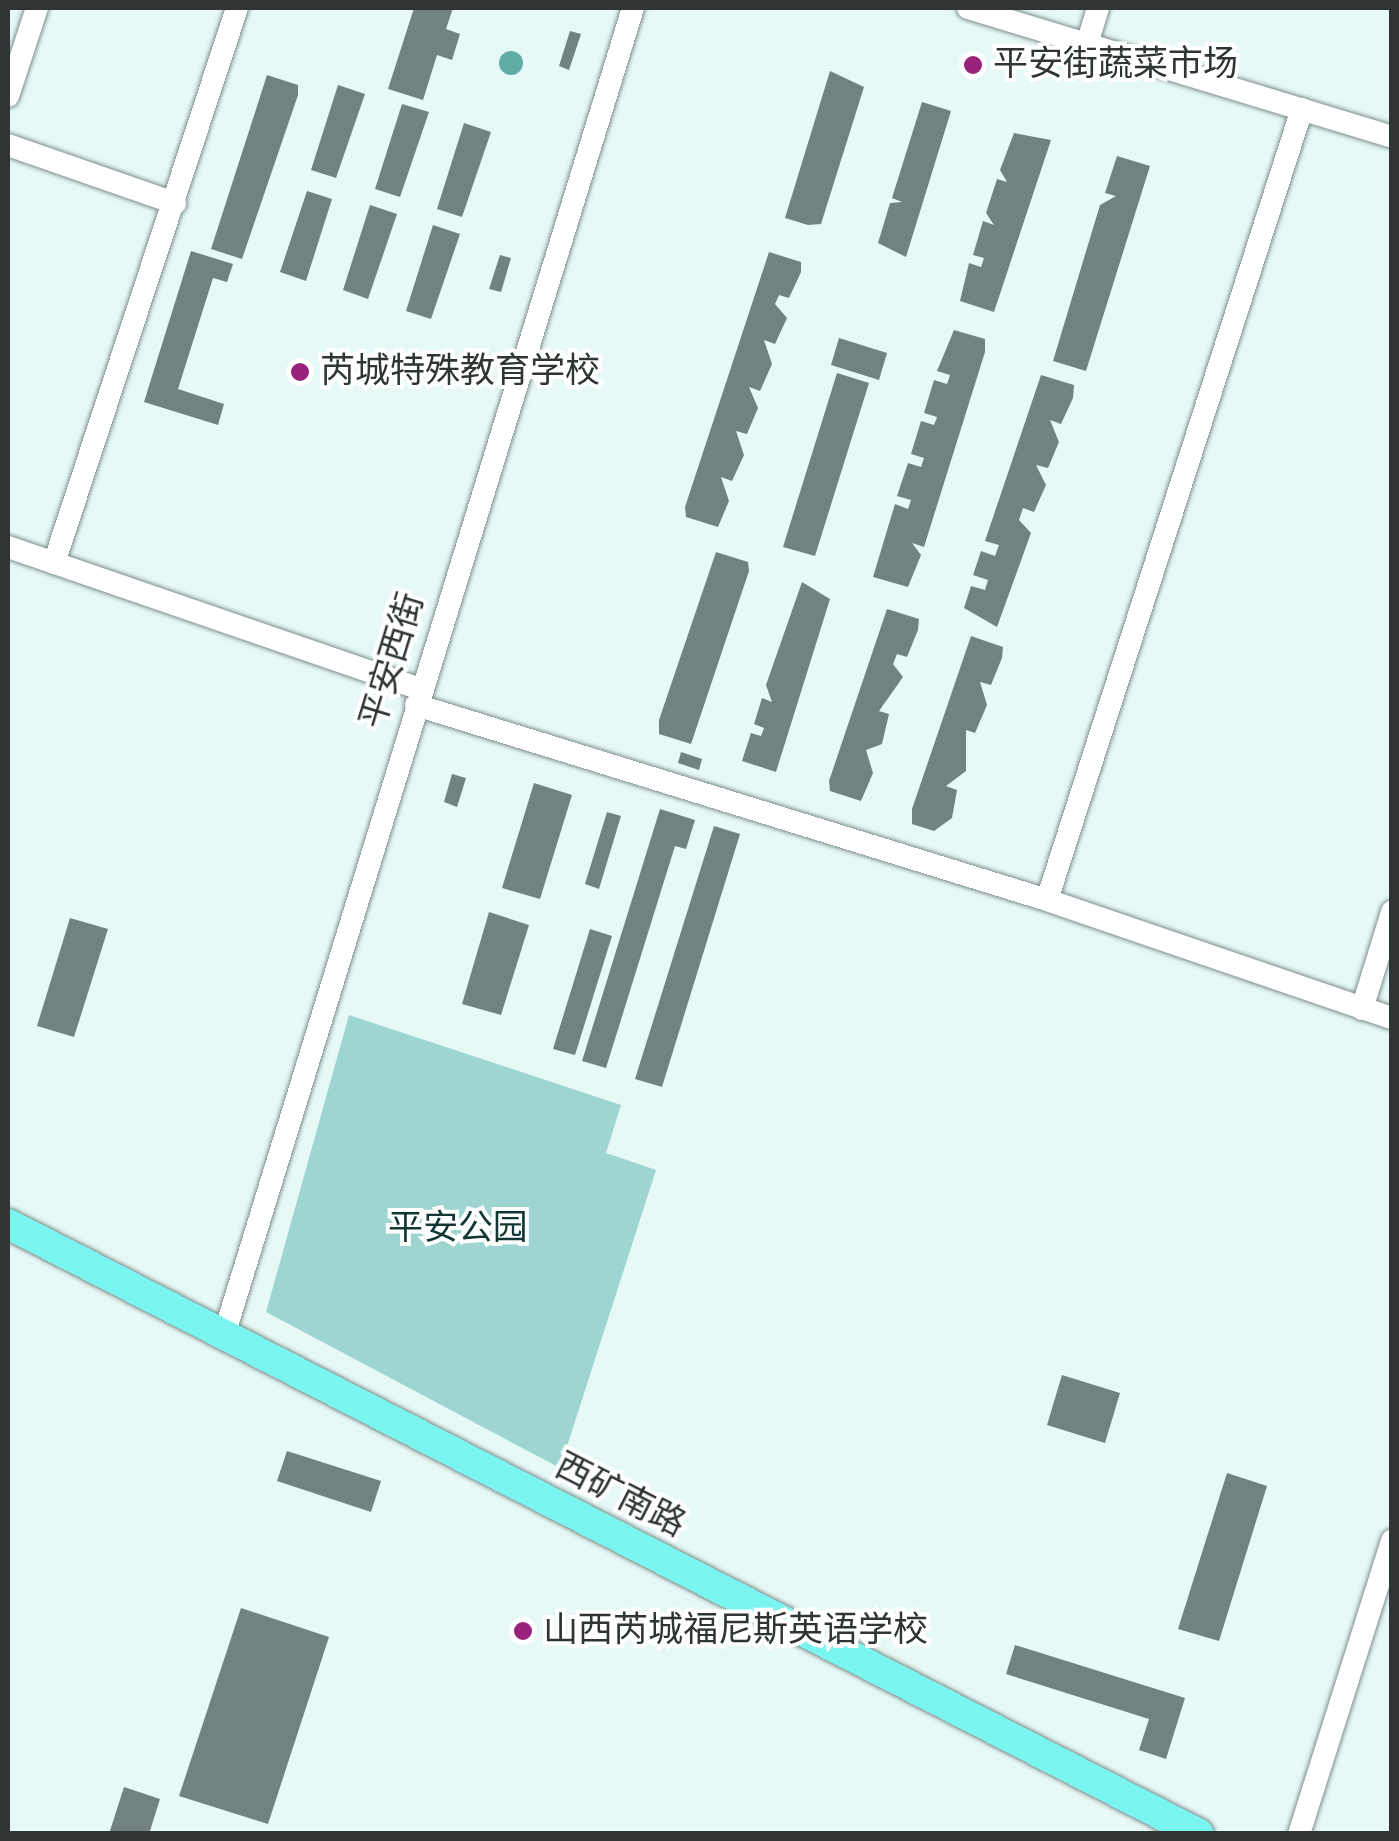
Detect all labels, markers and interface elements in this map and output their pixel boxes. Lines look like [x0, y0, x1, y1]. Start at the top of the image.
place label: 平安街蔬菜市场 [993, 44, 1238, 86]
marker: 平安街蔬菜市场 [962, 54, 984, 76]
place label: 芮城特殊教育学校 [320, 351, 600, 393]
marker: 芮城特殊教育学校 [289, 361, 311, 383]
street label: 平安西街 [352, 588, 434, 734]
park label: 平安公园 [388, 1208, 528, 1250]
street label: 西矿南路 [548, 1446, 692, 1546]
place label: 山西芮城福尼斯英语学校 [543, 1610, 928, 1652]
marker: 山西芮城福尼斯英语学校 [512, 1620, 534, 1642]

